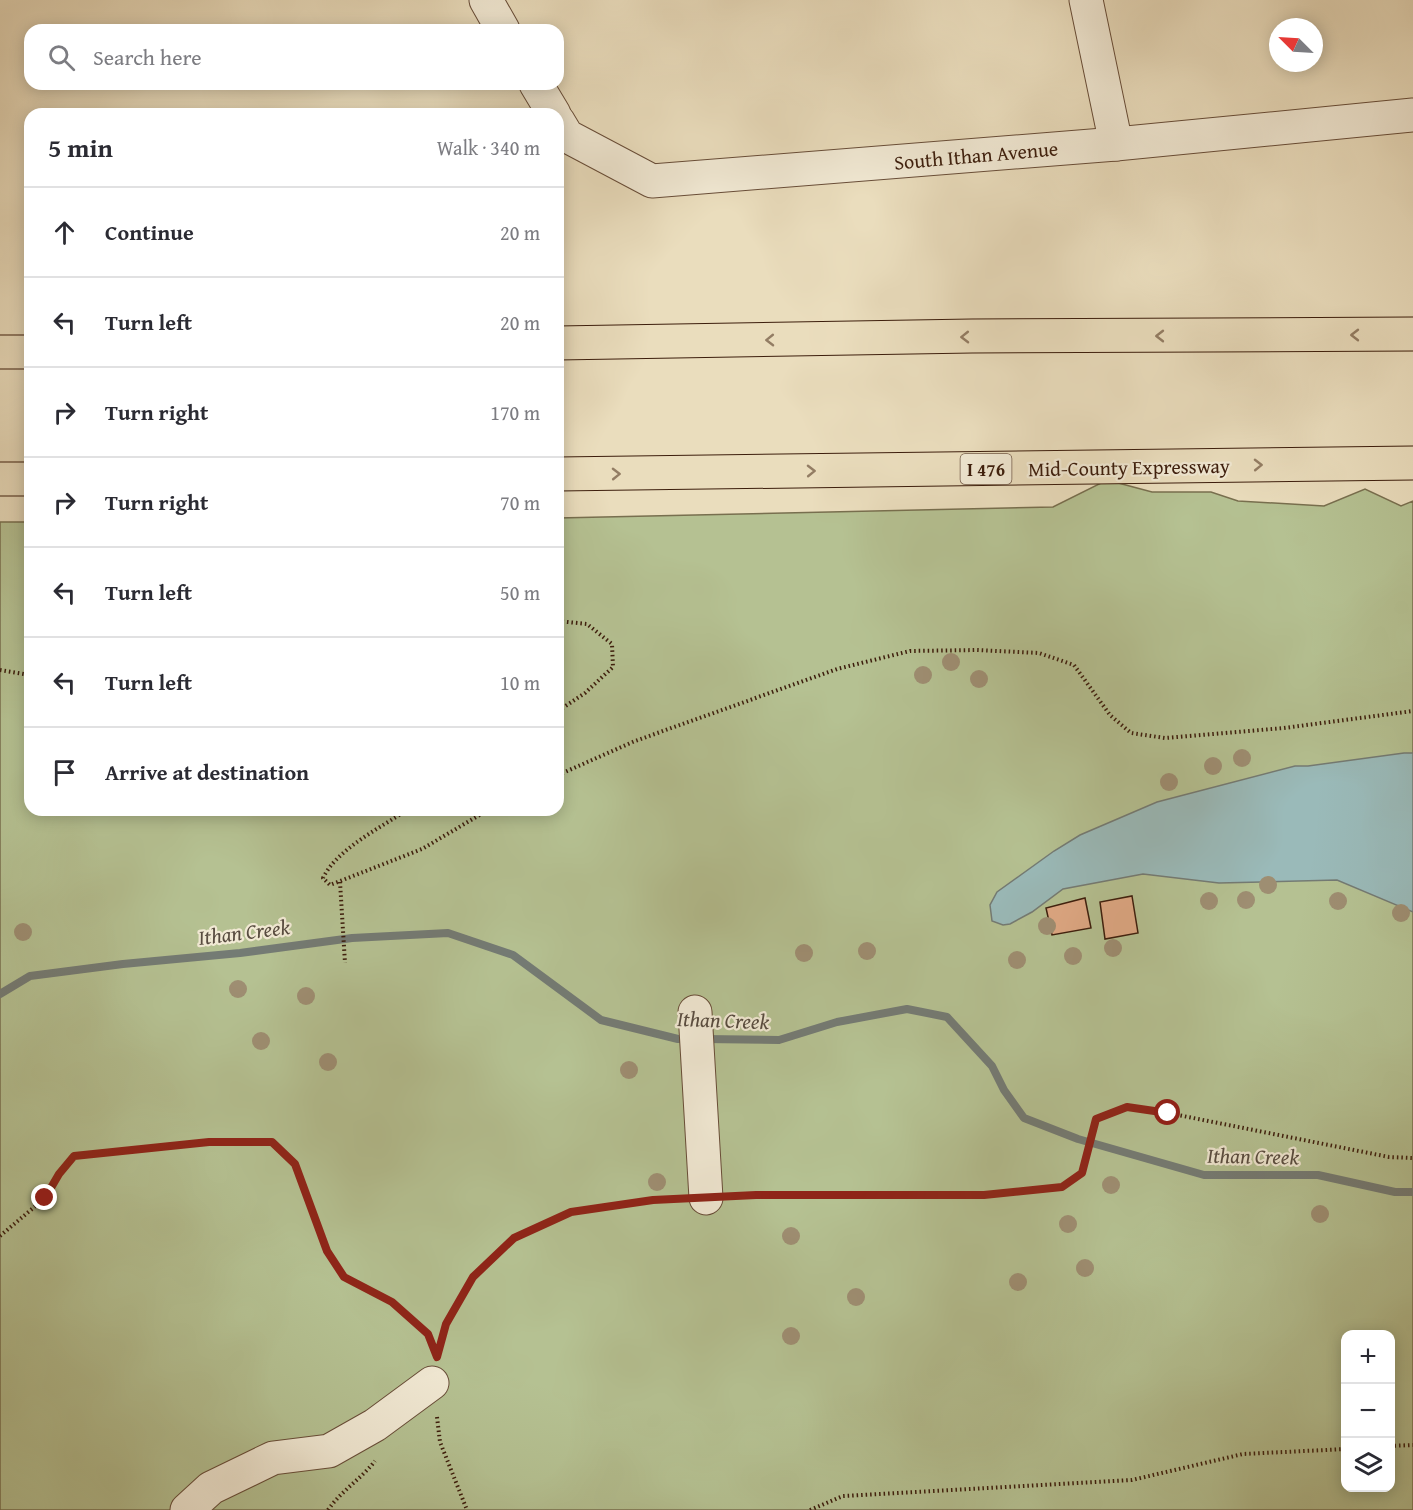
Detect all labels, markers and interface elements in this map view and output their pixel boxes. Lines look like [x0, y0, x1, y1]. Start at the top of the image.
north arrow [1269, 18, 1323, 72]
search box [24, 24, 564, 90]
icon: search [45, 41, 78, 74]
text: Search here [93, 41, 202, 73]
text: 5 min [48, 128, 113, 167]
text: Walk · 340 m [437, 133, 540, 162]
street label: South Ithan Avenue [893, 133, 1059, 177]
icon: ahead [48, 216, 81, 249]
text: Continue [105, 216, 194, 248]
text: 20 m [500, 218, 540, 247]
icon: left [48, 306, 81, 339]
text: Turn left [105, 306, 192, 338]
text: 20 m [500, 308, 540, 337]
one-way arrow [1350, 329, 1359, 341]
one-way arrow [960, 330, 969, 343]
one-way arrow [1155, 330, 1164, 342]
one-way arrow [765, 334, 774, 346]
icon: right [48, 396, 81, 429]
text: Turn right [105, 396, 208, 428]
text: 170 m [490, 398, 540, 427]
street label: Mid-County Expressway [1028, 451, 1230, 483]
road number: I 476 [960, 454, 1012, 484]
one-way arrow [1254, 459, 1263, 471]
one-way arrow [807, 465, 816, 477]
one-way arrow [612, 467, 621, 480]
icon: right [48, 486, 81, 519]
text: Turn right [105, 486, 208, 518]
text: 70 m [500, 488, 540, 517]
icon: left [48, 576, 81, 609]
text: Turn left [105, 576, 192, 608]
text: 50 m [500, 578, 540, 607]
icon: left [48, 666, 81, 699]
text: Turn left [105, 666, 192, 698]
text: 10 m [500, 668, 540, 697]
icon: arrive [48, 756, 81, 789]
text: Arrive at destination [105, 756, 309, 788]
water label: Ithan Creek [196, 911, 292, 953]
water label: Ithan Creek [676, 1003, 770, 1037]
route start [1154, 1099, 1180, 1125]
water label: Ithan Creek [1207, 1140, 1300, 1172]
route end [31, 1184, 57, 1210]
map controls [1341, 1330, 1395, 1492]
button: + [1341, 1330, 1395, 1384]
button: − [1341, 1384, 1395, 1438]
button: layers [1341, 1438, 1395, 1492]

